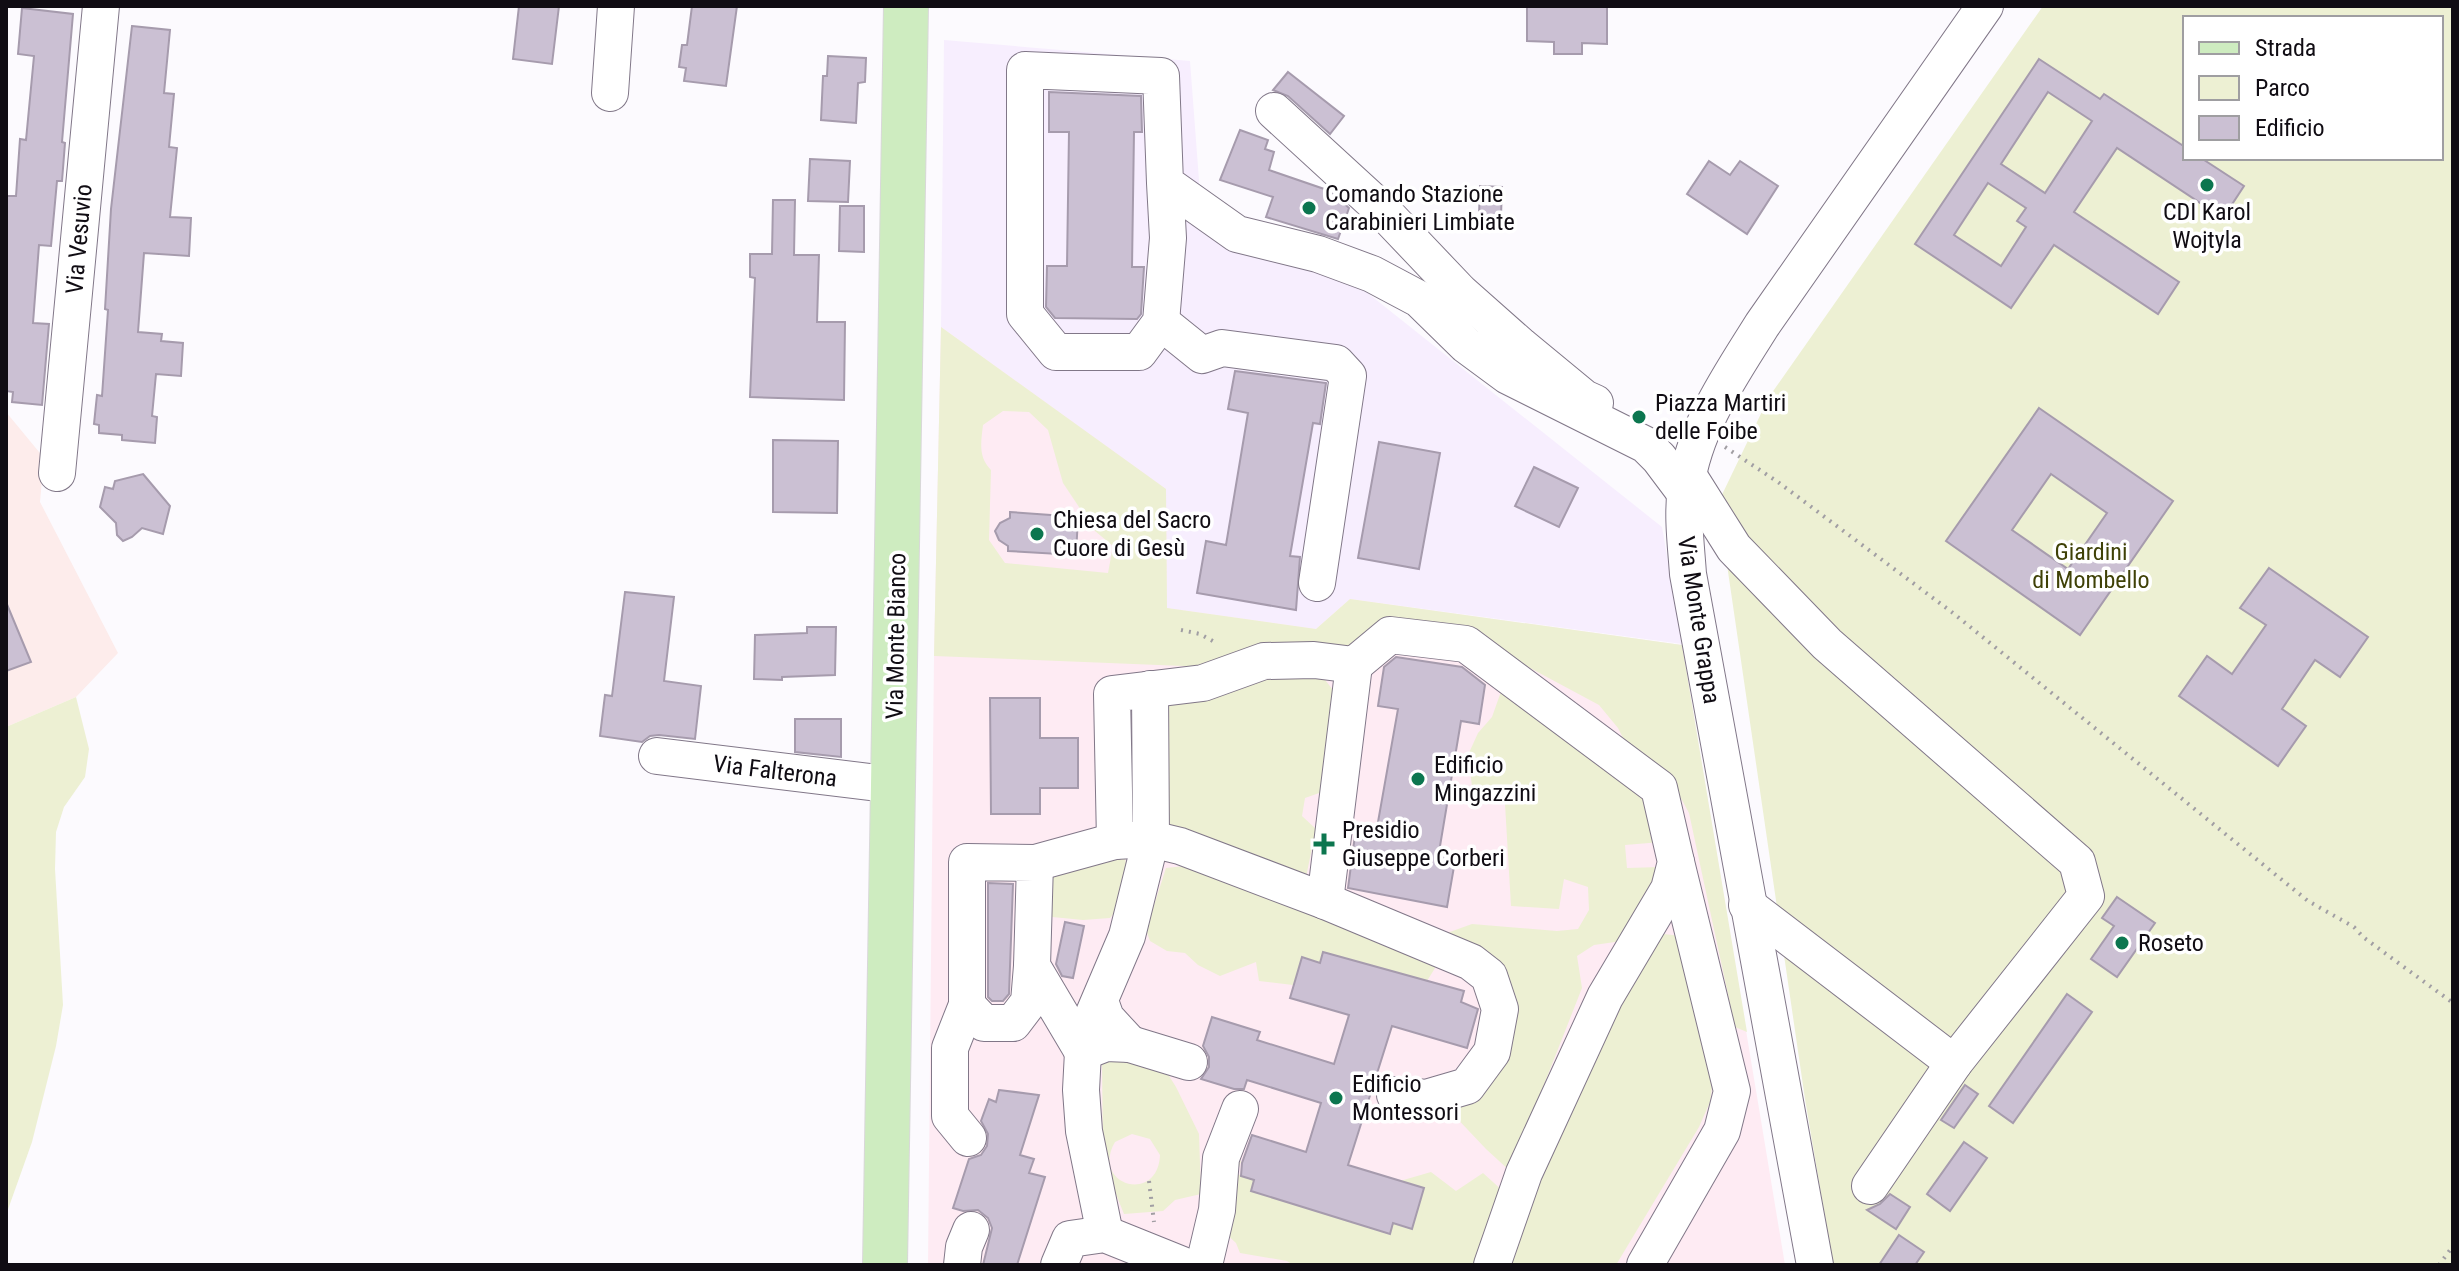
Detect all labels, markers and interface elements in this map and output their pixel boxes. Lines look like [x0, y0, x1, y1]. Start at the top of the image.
legend [2183, 16, 2443, 160]
text: Strada [2255, 34, 2316, 62]
text: Parco [2255, 74, 2310, 102]
text: Edificio [2255, 114, 2325, 142]
marker: CDI Karol Wojtyla [2198, 176, 2216, 194]
place label: Comando Stazione Carabinieri Limbiate [1325, 180, 1515, 236]
street label: Via Vesuvio [60, 183, 98, 295]
place label: CDI Karol Wojtyla [2163, 198, 2251, 254]
marker: Comando Stazione Carabinieri Limbiate [1300, 199, 1318, 217]
place label: Piazza Martiri delle Foibe [1655, 389, 1786, 445]
marker: Piazza Martiri delle Foibe [1630, 408, 1648, 426]
place label: Chiesa del Sacro Cuore di Gesù [1053, 506, 1211, 562]
marker: Chiesa del Sacro Cuore di Gesù [1028, 525, 1046, 543]
street label: Via Monte Grappa [1672, 534, 1726, 706]
park label: Giardini di Mombello [2032, 538, 2150, 594]
street label: Via Monte Bianco [881, 553, 911, 719]
street label: Via Falterona [711, 750, 839, 792]
place label: Edificio Mingazzini [1434, 751, 1536, 807]
marker: Edificio Mingazzini [1409, 770, 1427, 788]
place label: Presidio Giuseppe Corberi [1342, 816, 1505, 872]
marker: Presidio Giuseppe Corberi [1313, 833, 1335, 855]
place label: Roseto [2138, 929, 2204, 957]
marker: Roseto [2113, 934, 2131, 952]
place label: Edificio Montessori [1352, 1070, 1459, 1126]
marker: Edificio Montessori [1327, 1089, 1345, 1107]

